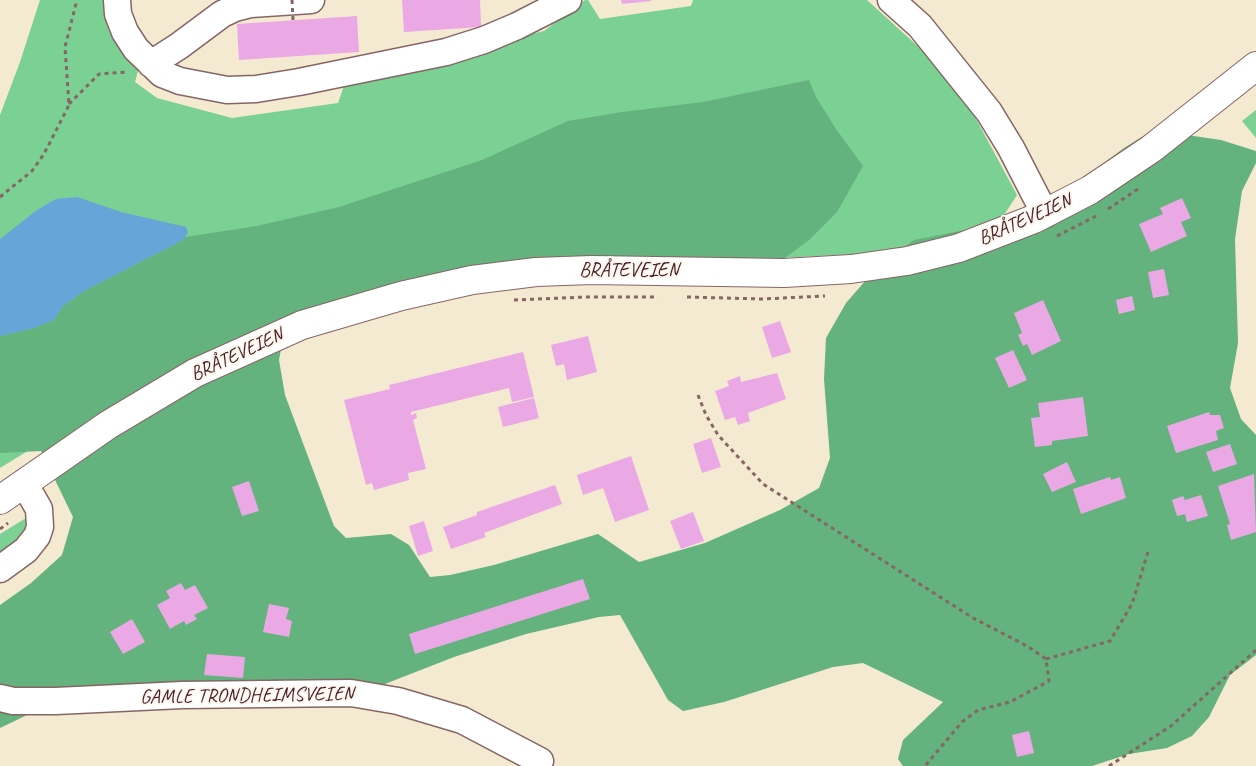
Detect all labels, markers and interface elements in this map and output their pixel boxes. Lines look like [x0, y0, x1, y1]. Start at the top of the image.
street label: BRÅTEVEIEN [975, 189, 1075, 251]
street label: BRÅTEVEIEN [579, 259, 679, 283]
street label: BRÅTEVEIEN [187, 323, 287, 387]
street label: GAMLE TRONDHEIMSVEIEN [140, 682, 354, 710]

